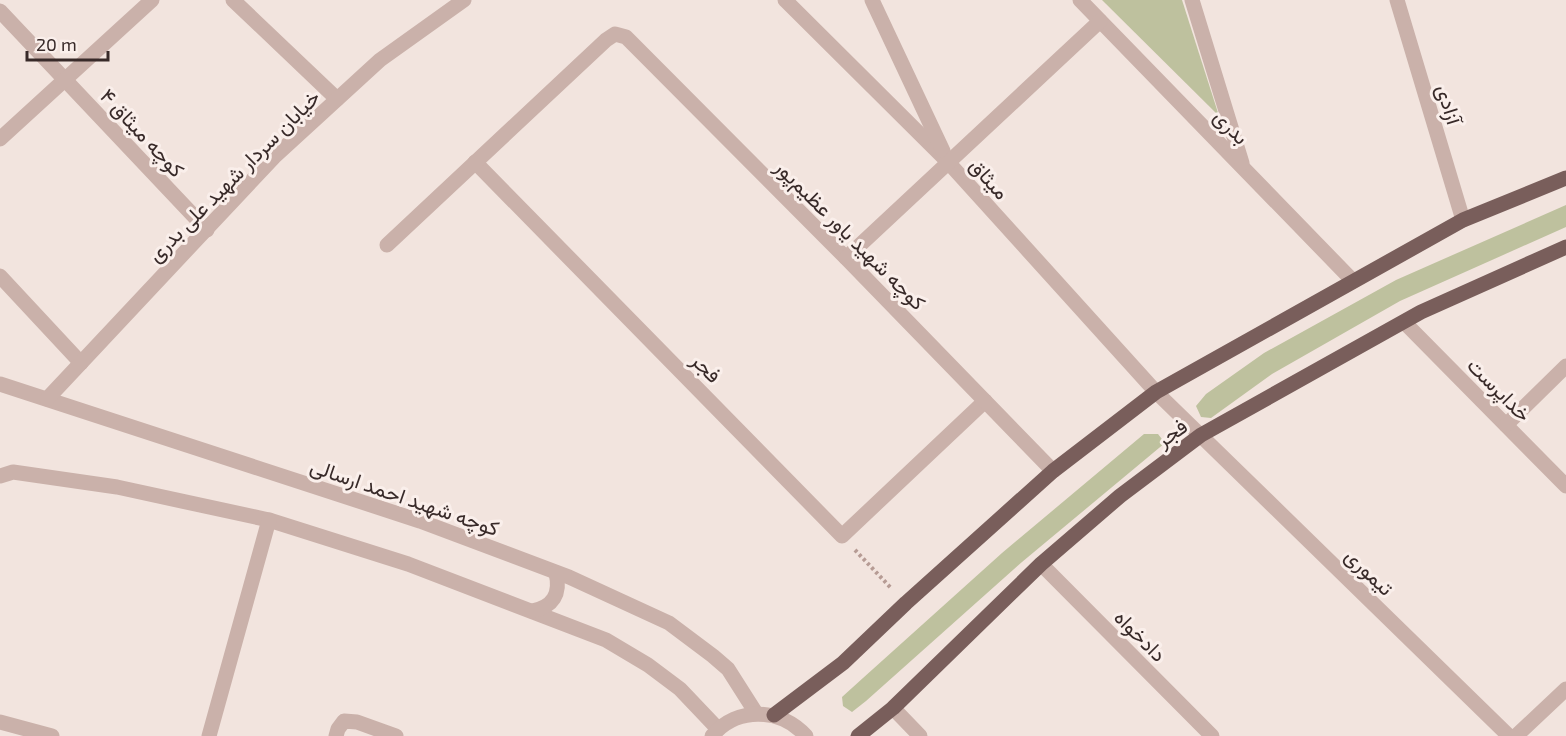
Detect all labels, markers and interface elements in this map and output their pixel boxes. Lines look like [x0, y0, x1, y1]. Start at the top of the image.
scale bar [27, 24, 108, 62]
text: 20 m [36, 33, 77, 55]
street label: آزادی [1430, 81, 1468, 130]
street label: کوچه میثاق ۴ [94, 83, 190, 183]
street label: خیابان سردار شهید علی بدری [142, 84, 326, 268]
street label: بدری [1208, 103, 1255, 150]
street label: میثاق [964, 152, 1015, 204]
street label: کوچه شهید یاور عظیم‌پور [768, 153, 931, 316]
street label: فجر [685, 346, 727, 389]
street label: خداپرست [1461, 352, 1537, 428]
street label: فجر [1150, 413, 1192, 454]
street label: کوچه شهید احمد ارسالی [306, 452, 503, 543]
street label: تیموری [1339, 542, 1399, 601]
street label: دادخواه [1108, 604, 1172, 668]

